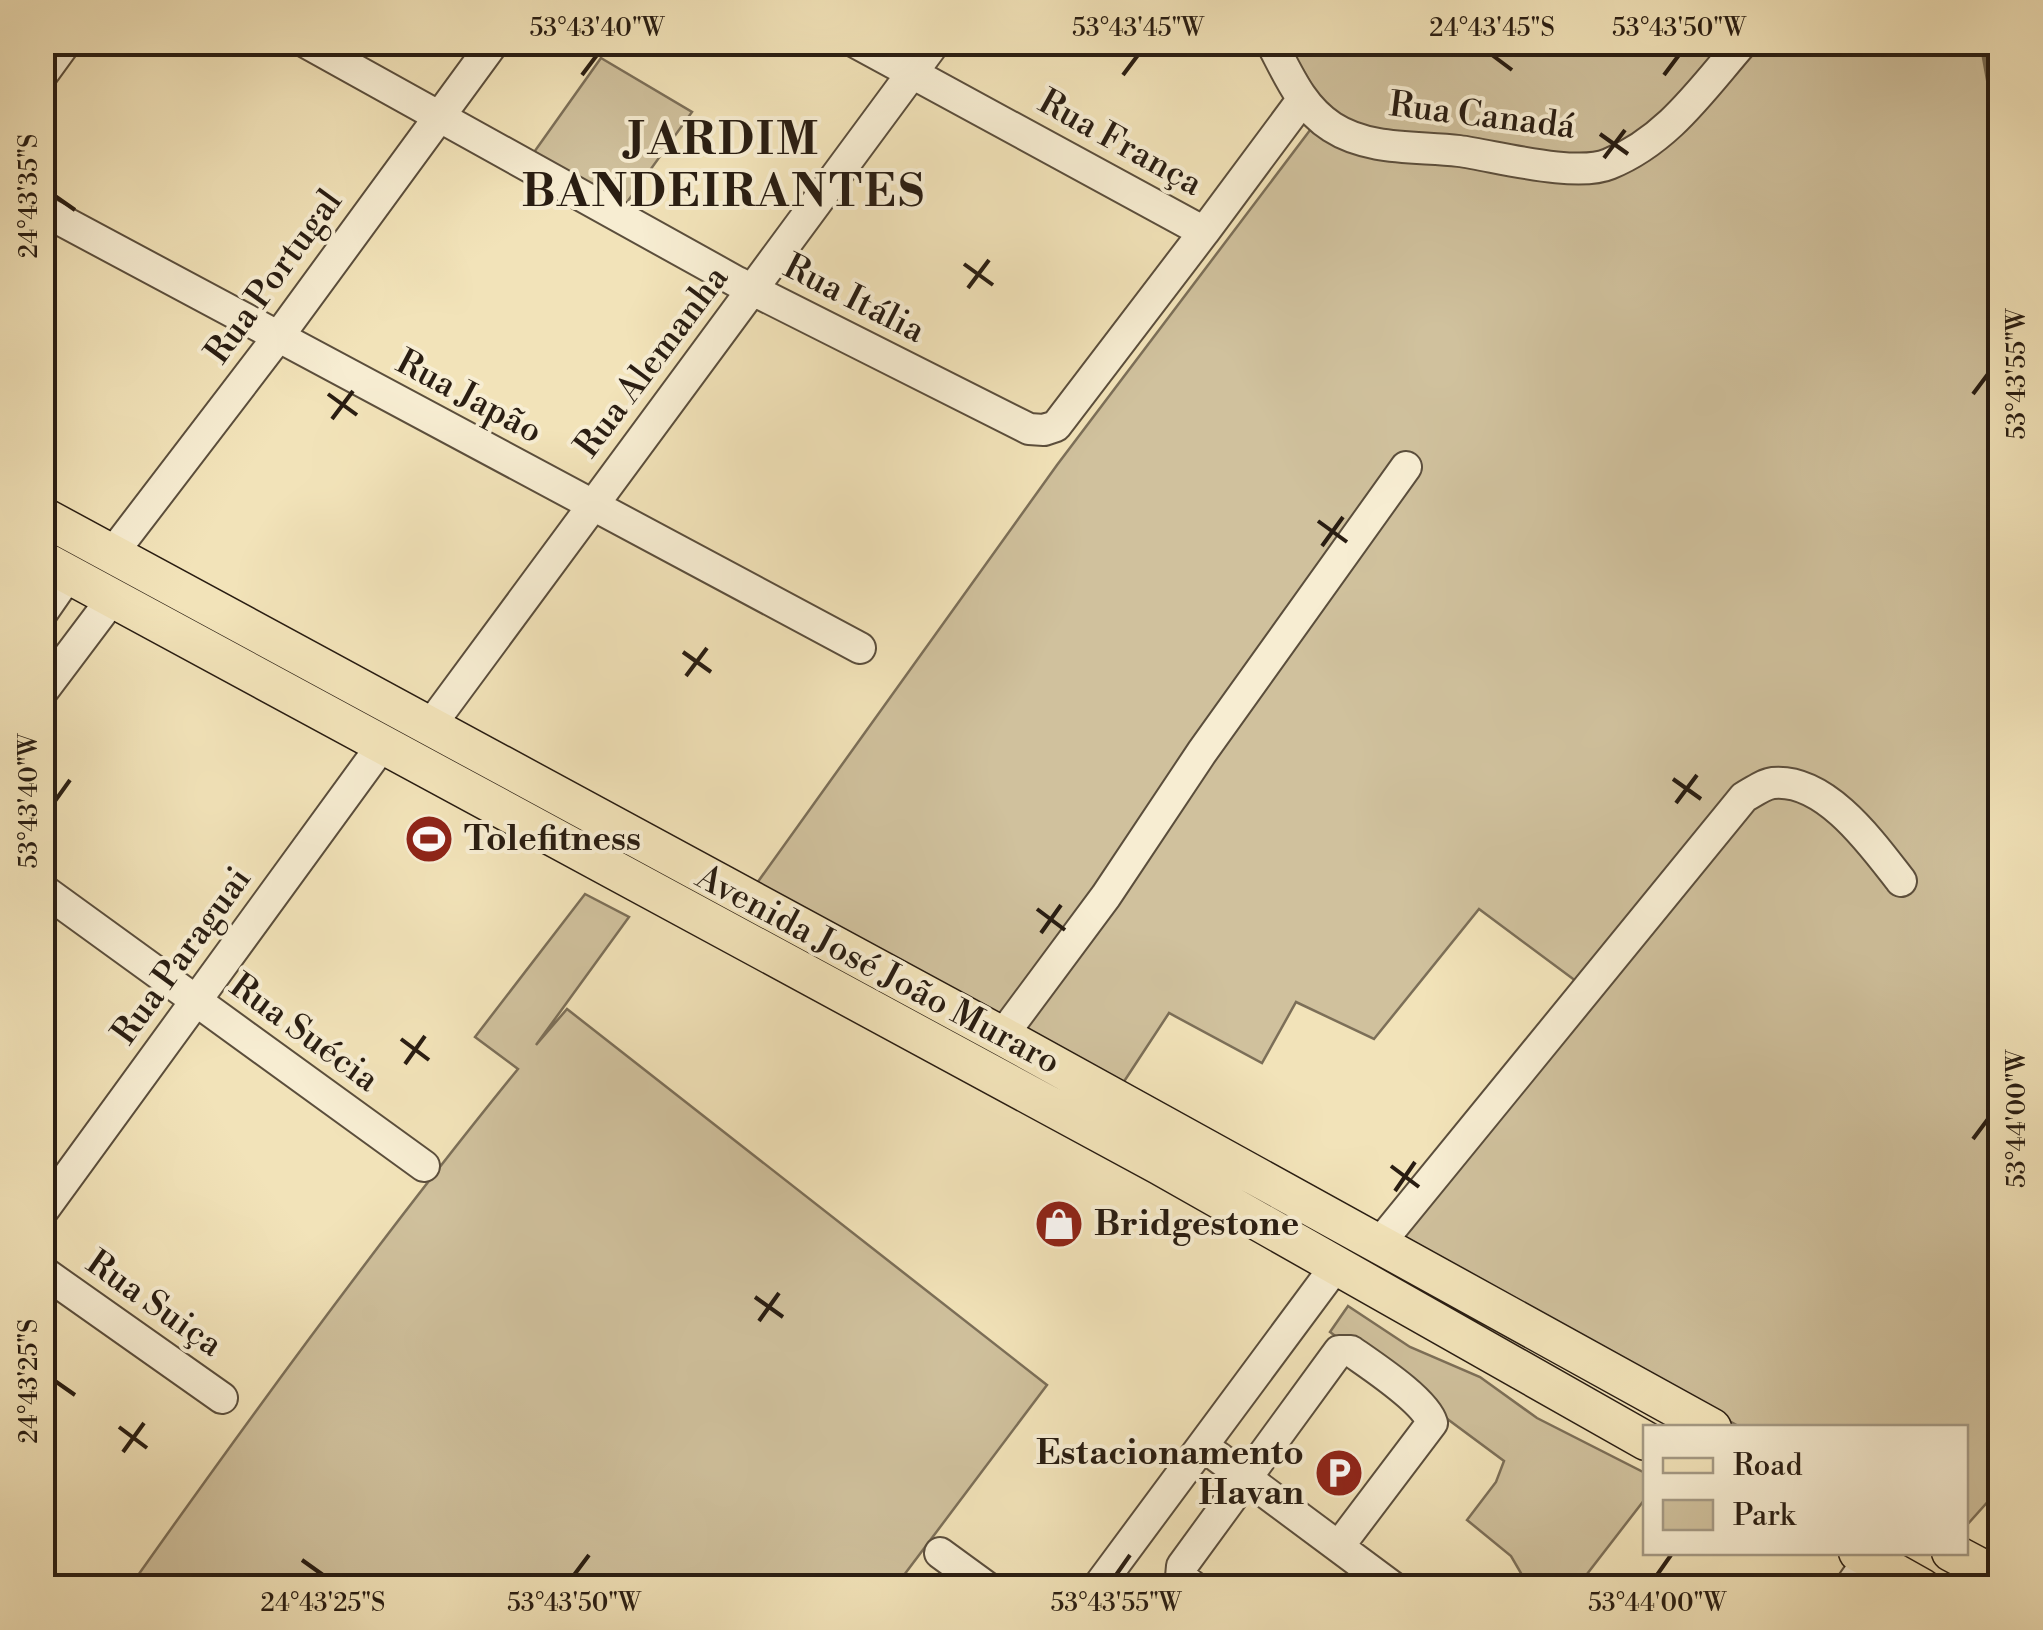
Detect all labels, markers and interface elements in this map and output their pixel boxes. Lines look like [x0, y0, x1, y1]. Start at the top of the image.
text: 53°43'40"W [530, 13, 666, 44]
text: 53°43'45"W [1072, 13, 1205, 44]
text: 24°43'45"S [1429, 13, 1555, 44]
text: 53°43'50"W [1612, 13, 1747, 44]
street label: Rua França [1031, 80, 1210, 206]
street label: Rua Canadá [1387, 83, 1578, 149]
district label: JARDIM BANDEIRANTES [522, 112, 926, 221]
text: 24°43'35"S [14, 134, 45, 258]
street label: Rua Portugal [196, 181, 352, 373]
street label: Rua Itália [776, 245, 932, 353]
street label: Rua Alemanha [566, 257, 738, 466]
text: 53°43'55"W [2002, 307, 2033, 440]
street label: Rua Japão [389, 341, 549, 453]
text: 53°43'40"W [14, 732, 45, 868]
sports icon: Tolefitness [403, 813, 455, 865]
place label: Tolefitness [464, 818, 641, 861]
street label: Avenida José João Muraro [688, 855, 1067, 1084]
street label: Rua Paraguai [103, 859, 261, 1053]
street label: Rua Suécia [221, 965, 387, 1102]
text: 53°44'00"W [2002, 1049, 2033, 1188]
shop icon: Bridgestone [1033, 1198, 1085, 1250]
place label: Bridgestone [1094, 1203, 1299, 1246]
street label: Rua Suiça [78, 1242, 230, 1367]
text: 24°43'25"S [14, 1319, 45, 1443]
legend [1643, 1425, 1968, 1555]
place label: Estacionamento Havan [1036, 1432, 1304, 1515]
parking icon: Estacionamento Havan [1313, 1447, 1365, 1499]
text: Road [1733, 1447, 1803, 1485]
text: Park [1733, 1497, 1797, 1535]
text: 24°43'25"S [261, 1588, 385, 1619]
text: 53°43'50"W [507, 1588, 642, 1619]
text: 53°43'55"W [1050, 1588, 1183, 1619]
text: 53°44'00"W [1588, 1588, 1727, 1619]

